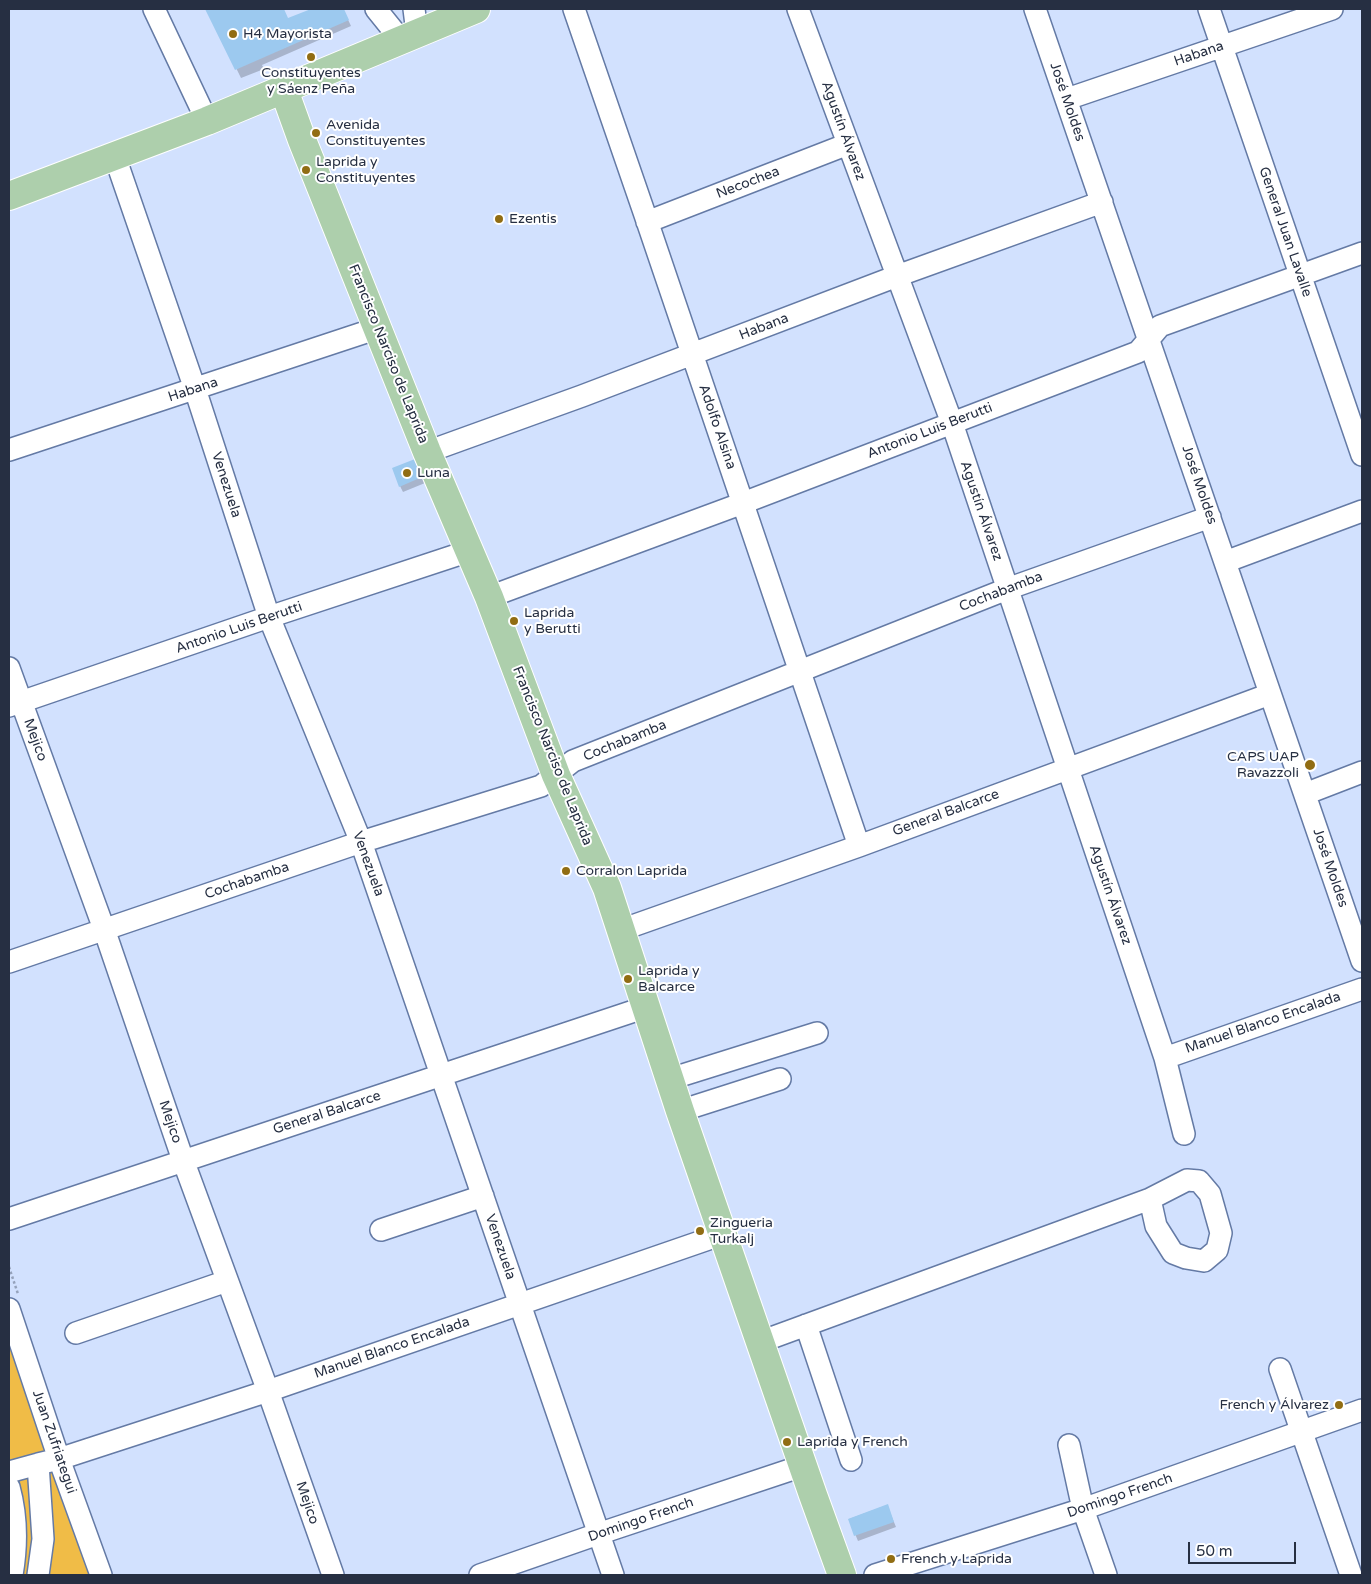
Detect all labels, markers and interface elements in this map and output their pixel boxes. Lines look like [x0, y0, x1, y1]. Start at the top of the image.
place label: H4 Mayorista [243, 26, 332, 42]
marker: H4 Mayorista [227, 28, 239, 40]
street label: Habana [1172, 38, 1226, 70]
marker: Constituyentes y Sáenz Peña [305, 51, 317, 63]
street label: José Moldes [1046, 60, 1088, 144]
place label: Constituyentes y Sáenz Peña [261, 65, 361, 98]
street label: Agustín Álvarez [817, 79, 869, 183]
place label: Avenida Constituyentes [326, 117, 426, 150]
marker: Avenida Constituyentes [310, 127, 322, 139]
place label: Laprida y Constituyentes [316, 154, 416, 186]
street label: Necochea [714, 163, 782, 203]
marker: Laprida y Constituyentes [300, 164, 312, 176]
street label: General Juan Lavalle [1255, 165, 1315, 299]
place label: Ezentis [509, 211, 557, 227]
marker: Ezentis [493, 213, 505, 225]
street label: Francisco Narciso de Laprida [344, 262, 432, 446]
street label: Habana [737, 310, 791, 344]
street label: Habana [166, 374, 220, 406]
street label: Adolfo Alsina [695, 382, 739, 472]
street label: Antonio Luis Berutti [865, 399, 995, 463]
street label: José Moldes [1178, 443, 1220, 527]
street label: Venezuela [207, 450, 245, 520]
street label: Agustín Álvarez [956, 459, 1006, 563]
place label: Luna [417, 465, 450, 481]
marker: Luna [401, 467, 413, 479]
street label: Cochabamba [957, 568, 1045, 616]
street label: Antonio Luis Berutti [174, 598, 304, 658]
place label: Laprida y Berutti [524, 605, 581, 638]
marker: Laprida y Berutti [508, 615, 520, 627]
street label: Francisco Narciso de Laprida [508, 664, 596, 848]
street label: Mejico [20, 716, 50, 764]
street label: Cochabamba [581, 717, 669, 765]
place label: CAPS UAP Ravazzoli [1227, 749, 1299, 782]
marker: CAPS UAP Ravazzoli [1303, 758, 1317, 772]
street label: General Balcarce [890, 786, 1002, 840]
street label: José Moldes [1309, 826, 1351, 910]
street label: Venezuela [348, 829, 388, 899]
street label: Agustín Álvarez [1085, 843, 1135, 947]
street label: Cochabamba [203, 859, 291, 903]
place label: Corralon Laprida [576, 863, 687, 879]
marker: Corralon Laprida [560, 865, 572, 877]
place label: Laprida y Balcarce [638, 963, 699, 996]
marker: Laprida y Balcarce [622, 973, 634, 985]
street label: Manuel Blanco Encalada [1183, 988, 1343, 1058]
street label: General Balcarce [271, 1088, 383, 1138]
street label: Mejico [155, 1098, 185, 1146]
street label: Venezuela [481, 1212, 519, 1282]
place label: Zingueria Turkalj [710, 1215, 773, 1248]
marker: Zingueria Turkalj [694, 1225, 706, 1237]
street label: Manuel Blanco Encalada [312, 1313, 472, 1383]
street label: Juan Zufriategui [28, 1388, 80, 1496]
place label: French y Álvarez [1219, 1397, 1329, 1413]
marker: French y Álvarez [1333, 1399, 1345, 1411]
place label: Laprida y French [797, 1434, 908, 1450]
marker: Laprida y French [781, 1436, 793, 1448]
street label: Domingo French [1065, 1470, 1175, 1522]
street label: Mejico [292, 1479, 322, 1527]
street label: Domingo French [586, 1494, 696, 1546]
scale bar [1191, 1532, 1298, 1564]
text: 50 m [1196, 1542, 1233, 1560]
place label: French y Laprida [901, 1551, 1012, 1567]
marker: French y Laprida [885, 1553, 897, 1565]

